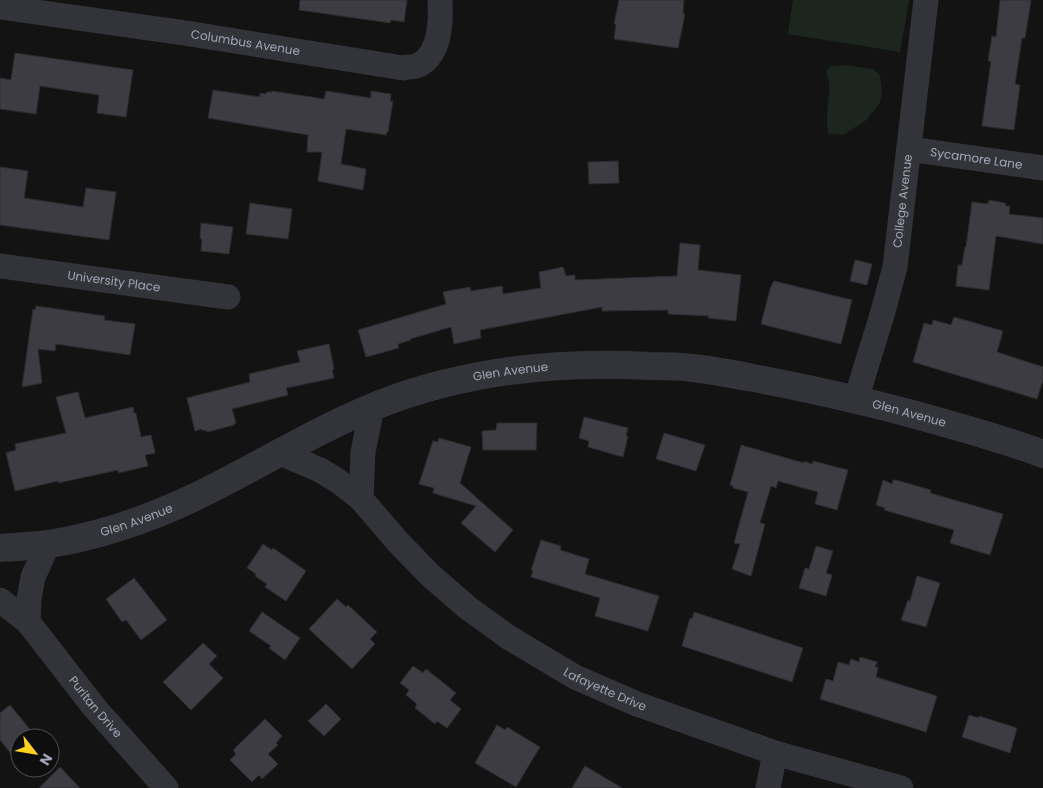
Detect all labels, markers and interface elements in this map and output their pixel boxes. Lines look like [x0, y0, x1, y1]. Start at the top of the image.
street label: Columbus Avenue [190, 25, 301, 59]
street label: Sycamore Lane [929, 143, 1024, 173]
street label: College Avenue [888, 153, 916, 249]
street label: University Place [66, 266, 162, 296]
street label: Glen Avenue [471, 358, 549, 385]
street label: Glen Avenue [871, 395, 948, 431]
street label: Glen Avenue [98, 499, 175, 540]
street label: Lafayette Drive [561, 663, 649, 715]
street label: Puritan Drive [65, 672, 126, 741]
north arrow [10, 728, 60, 778]
text: N [35, 750, 57, 769]

